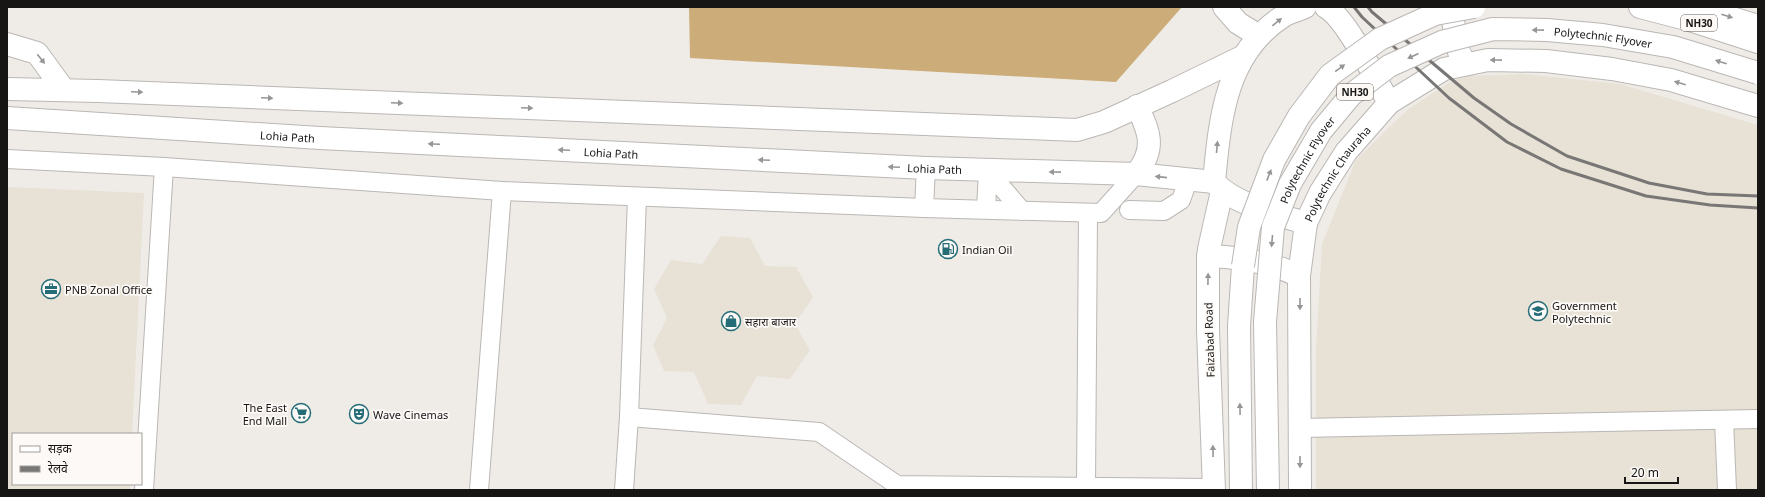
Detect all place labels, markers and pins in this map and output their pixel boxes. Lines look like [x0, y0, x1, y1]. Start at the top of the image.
fuel station icon: Indian Oil [937, 238, 959, 260]
place label: Indian Oil [962, 242, 1012, 257]
office icon: PNB Zonal Office [40, 278, 62, 300]
place label: PNB Zonal Office [65, 282, 152, 297]
place label: Government Polytechnic [1552, 298, 1617, 326]
school or university icon: Government Polytechnic [1527, 300, 1549, 322]
shop icon: सहारा बाजार [720, 310, 742, 332]
place label: सहारा बाजार [745, 314, 796, 329]
place label: The East End Mall [243, 400, 287, 428]
supermarket icon: The East End Mall [290, 402, 312, 424]
theatre icon: Wave Cinemas [348, 403, 370, 425]
place label: Wave Cinemas [373, 407, 448, 422]

